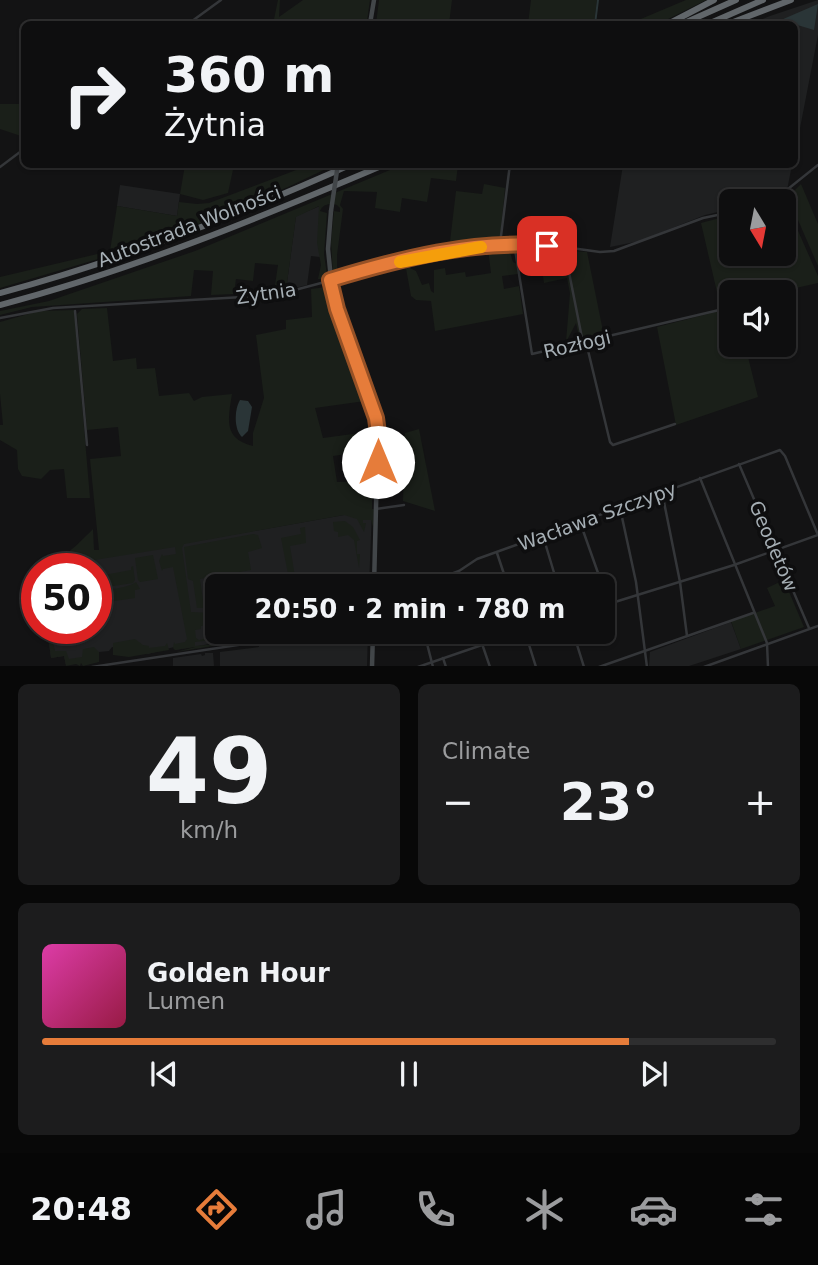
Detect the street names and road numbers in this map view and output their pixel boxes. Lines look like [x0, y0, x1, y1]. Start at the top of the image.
street label: Autostrada Wolności [94, 181, 284, 271]
street label: Żytnia [234, 278, 298, 308]
street label: Rozłogi [541, 326, 613, 362]
street label: Wacława Szczypy [515, 477, 679, 555]
street label: Geodetów [745, 497, 803, 595]

